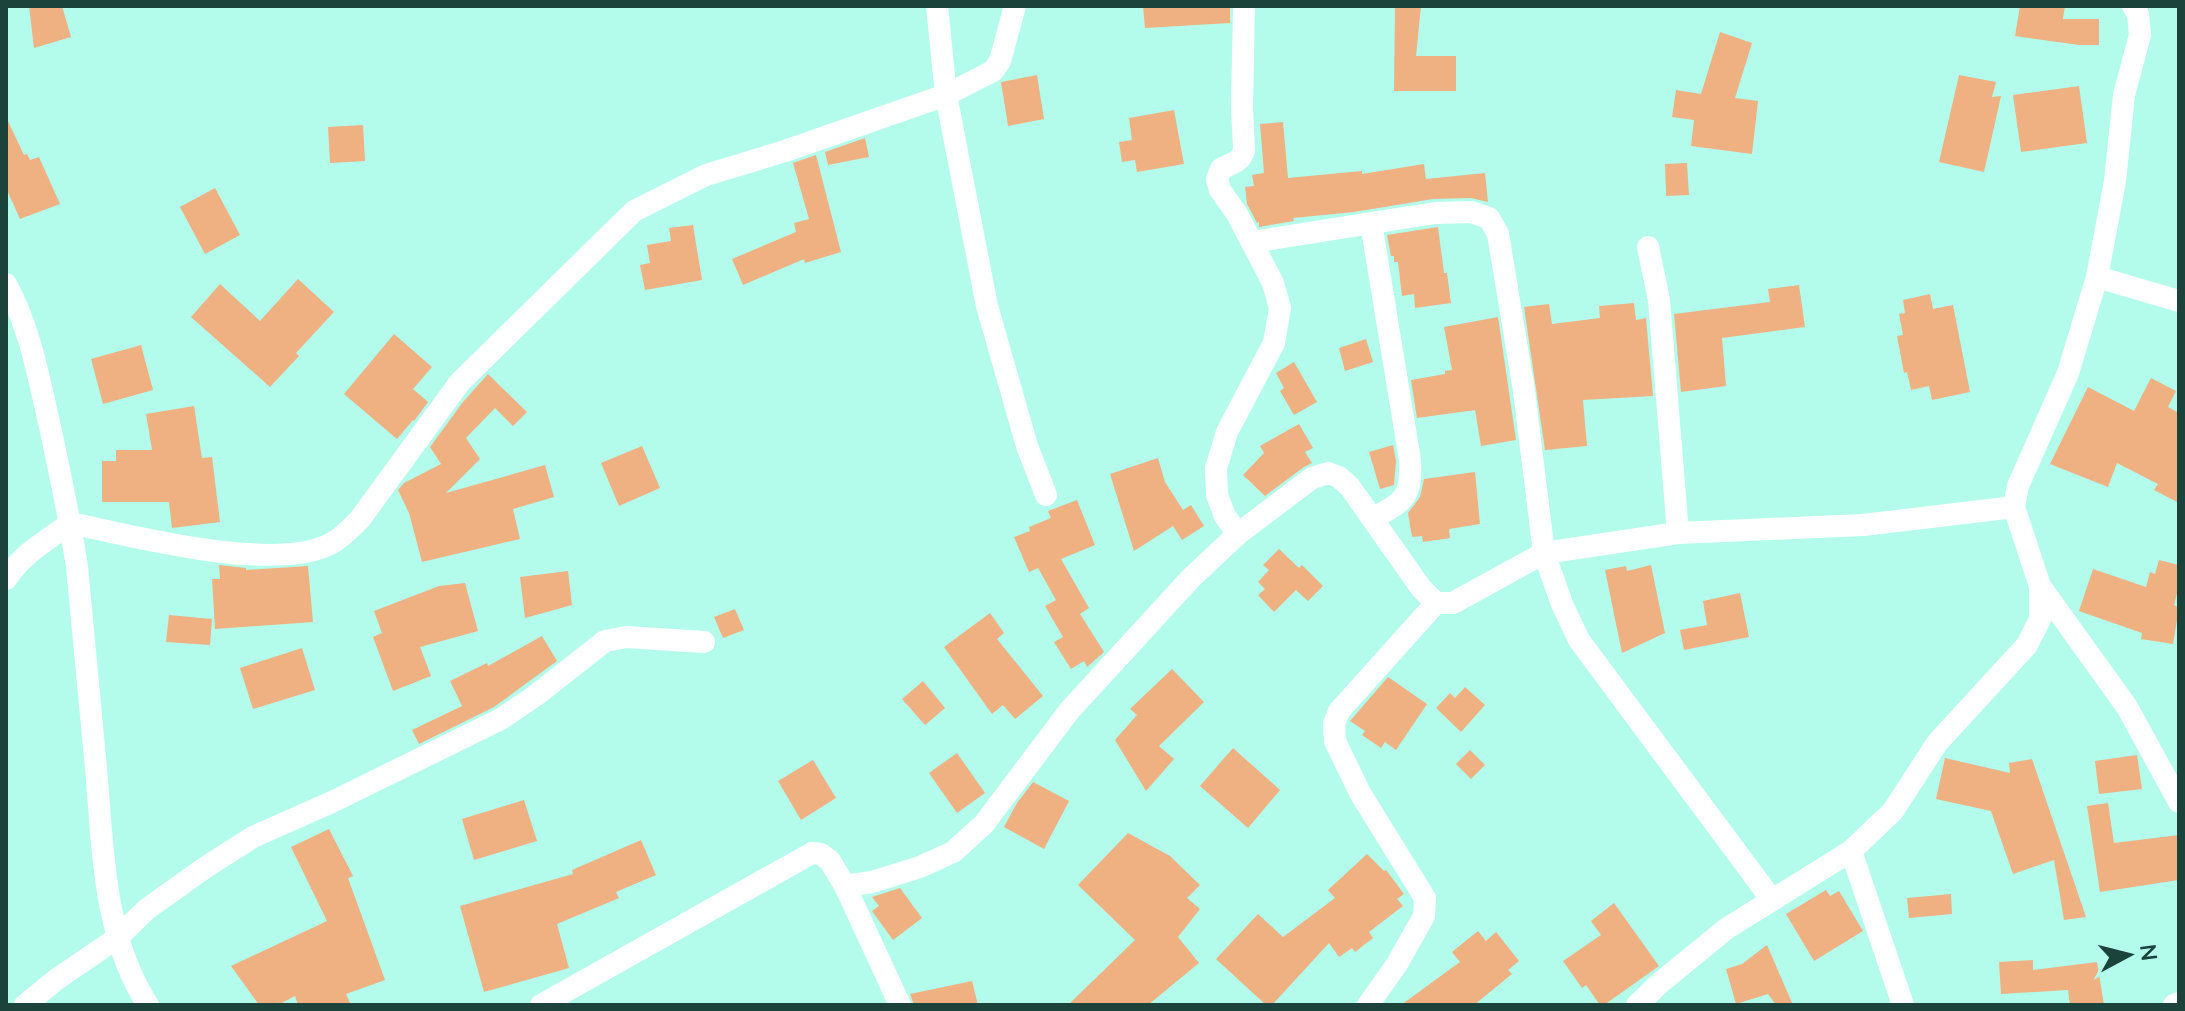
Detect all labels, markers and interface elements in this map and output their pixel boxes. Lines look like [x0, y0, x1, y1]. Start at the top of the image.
north arrow [2089, 915, 2169, 995]
text: N [2132, 943, 2164, 963]

